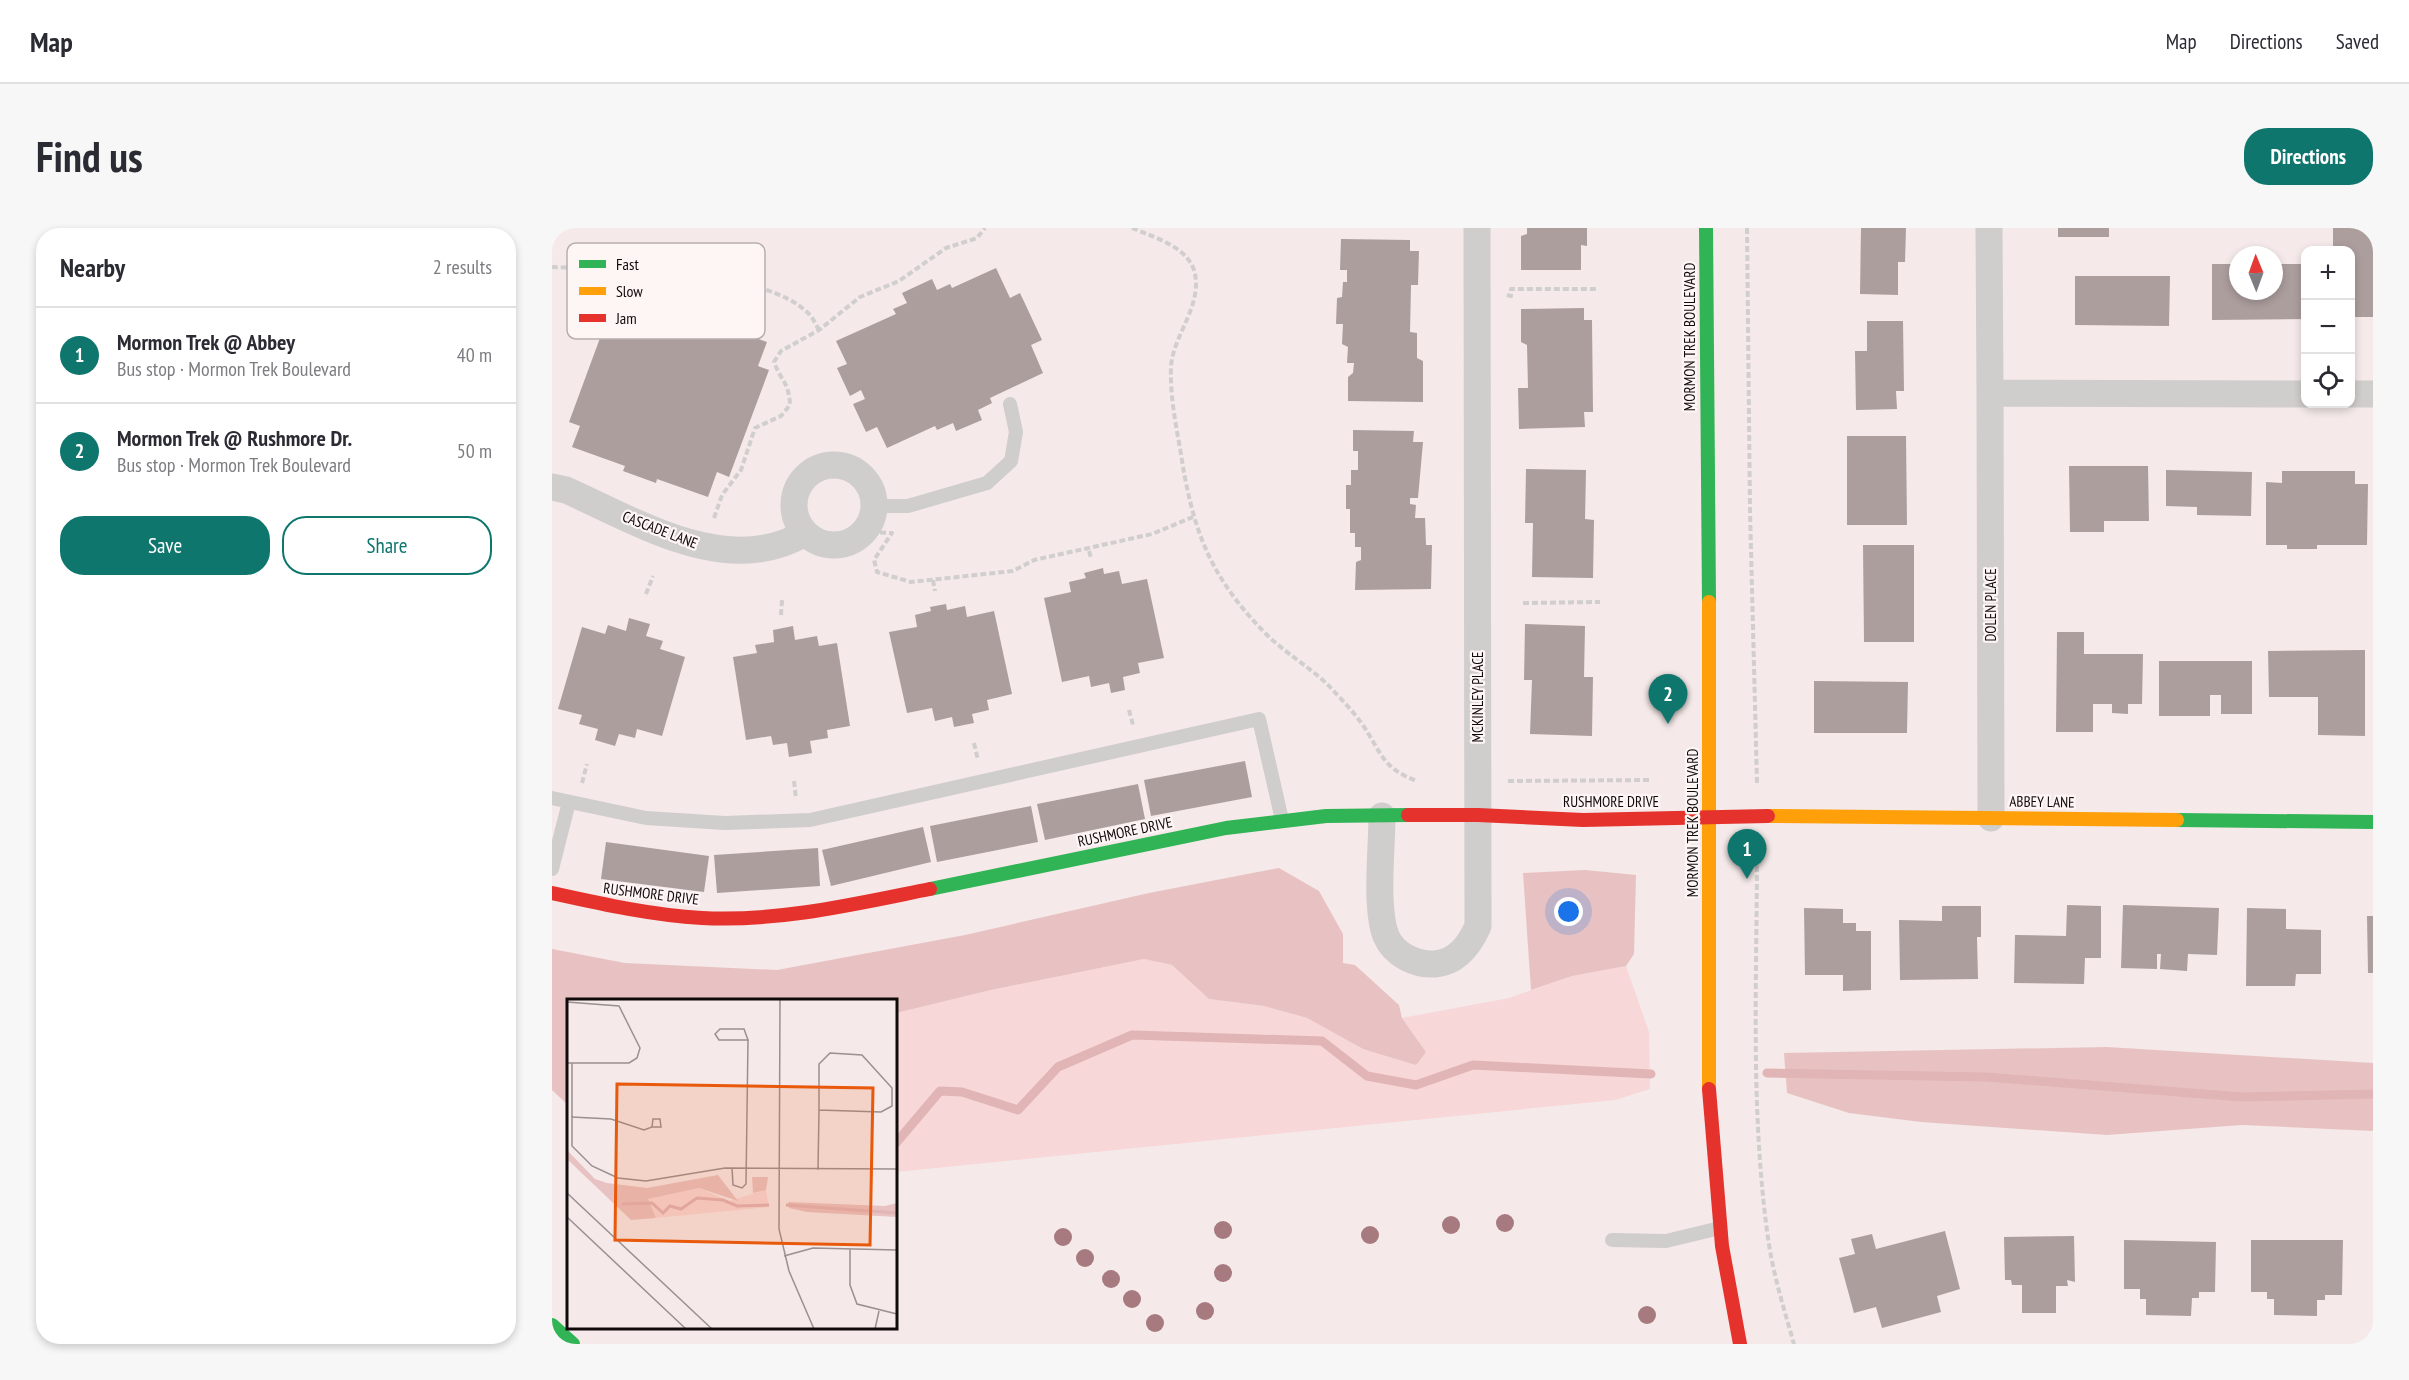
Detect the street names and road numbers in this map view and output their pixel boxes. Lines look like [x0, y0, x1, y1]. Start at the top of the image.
street label: MORMON TREK BOULEVARD [1680, 263, 1699, 411]
street label: CASCADE LANE [620, 507, 700, 553]
street label: DOLEN PLACE [1981, 568, 2000, 642]
street label: MCKINLEY PLACE [1468, 652, 1487, 742]
street label: MORMON TREK BOULEVARD [1683, 749, 1702, 897]
street label: ABBEY LANE [2009, 791, 2075, 812]
street label: RUSHMORE DRIVE [1563, 792, 1659, 811]
street label: RUSHMORE DRIVE [1076, 812, 1174, 851]
street label: RUSHMORE DRIVE [602, 878, 700, 909]

